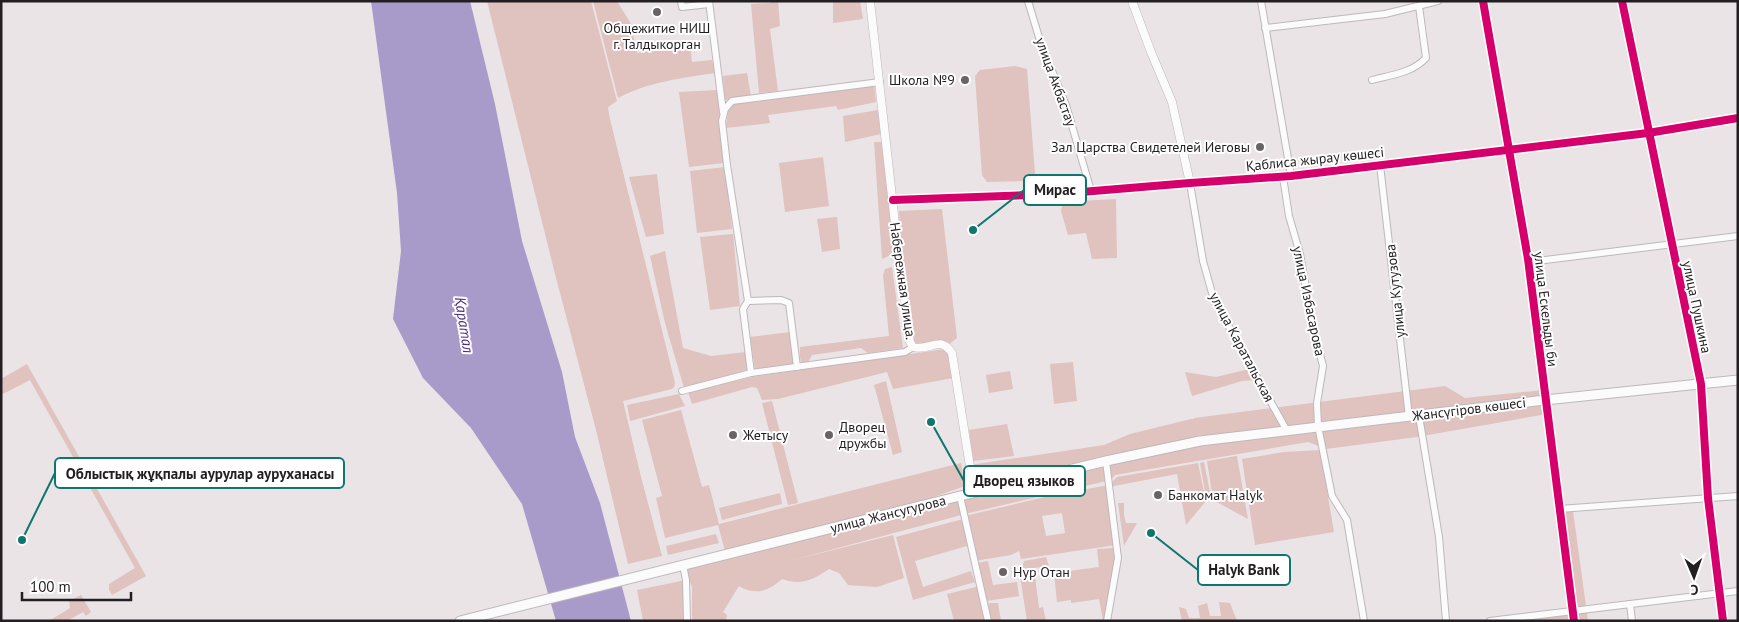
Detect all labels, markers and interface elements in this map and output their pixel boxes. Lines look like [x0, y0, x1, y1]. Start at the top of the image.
marker: Общежитие НИШ г. Талдыкорган [651, 6, 663, 18]
place label: Общежитие НИШ г. Талдыкорган [604, 19, 710, 53]
street label: улица Акбастау [1032, 35, 1081, 129]
place label: Школа №9 [889, 71, 955, 89]
marker: Школа №9 [959, 74, 971, 86]
place label: Зал Царства Свидетелей Иеговы [1051, 138, 1250, 156]
marker: Зал Царства Свидетелей Иеговы [1254, 141, 1266, 153]
street label: Қаблиса жырау көшесі [1245, 143, 1385, 175]
callout: Мирас [1024, 175, 1086, 205]
text: Мирас [1034, 180, 1077, 199]
street label: Набережная улица. [886, 221, 920, 341]
street label: улица Кутузова [1381, 243, 1409, 339]
street label: улица Избасарова [1289, 244, 1329, 358]
street label: улица Ескельды би [1530, 251, 1562, 367]
street label: улица Пушкина [1678, 259, 1716, 355]
street label: улица Каратальская [1205, 289, 1279, 405]
water label: Қаратал [451, 295, 478, 355]
street label: Жансүгіров көшесі [1410, 393, 1527, 425]
place label: Дворец дружбы [839, 418, 886, 452]
place label: Жетысу [742, 426, 789, 444]
marker: Жетысу [727, 429, 739, 441]
marker: Дворец дружбы [823, 429, 835, 441]
callout: Облыстық жұқпалы аурулар ауруханасы [55, 458, 344, 488]
text: Облыстық жұқпалы аурулар ауруханасы [66, 464, 334, 483]
callout: Дворец языков [964, 466, 1085, 496]
text: Дворец языков [973, 471, 1075, 490]
place label: Банкомат Halyk [1168, 486, 1263, 504]
marker: Банкомат Halyk [1152, 489, 1164, 501]
street label: улица Жансугурова [828, 491, 948, 537]
north arrow [1669, 552, 1719, 602]
callout: Halyk Bank [1198, 555, 1290, 585]
text: Halyk Bank [1208, 560, 1280, 579]
place label: Нур Отан [1013, 563, 1070, 581]
marker: Нур Отан [997, 566, 1009, 578]
scale bar [22, 570, 131, 602]
text: 100 m [30, 577, 71, 596]
text: С [1690, 581, 1699, 599]

